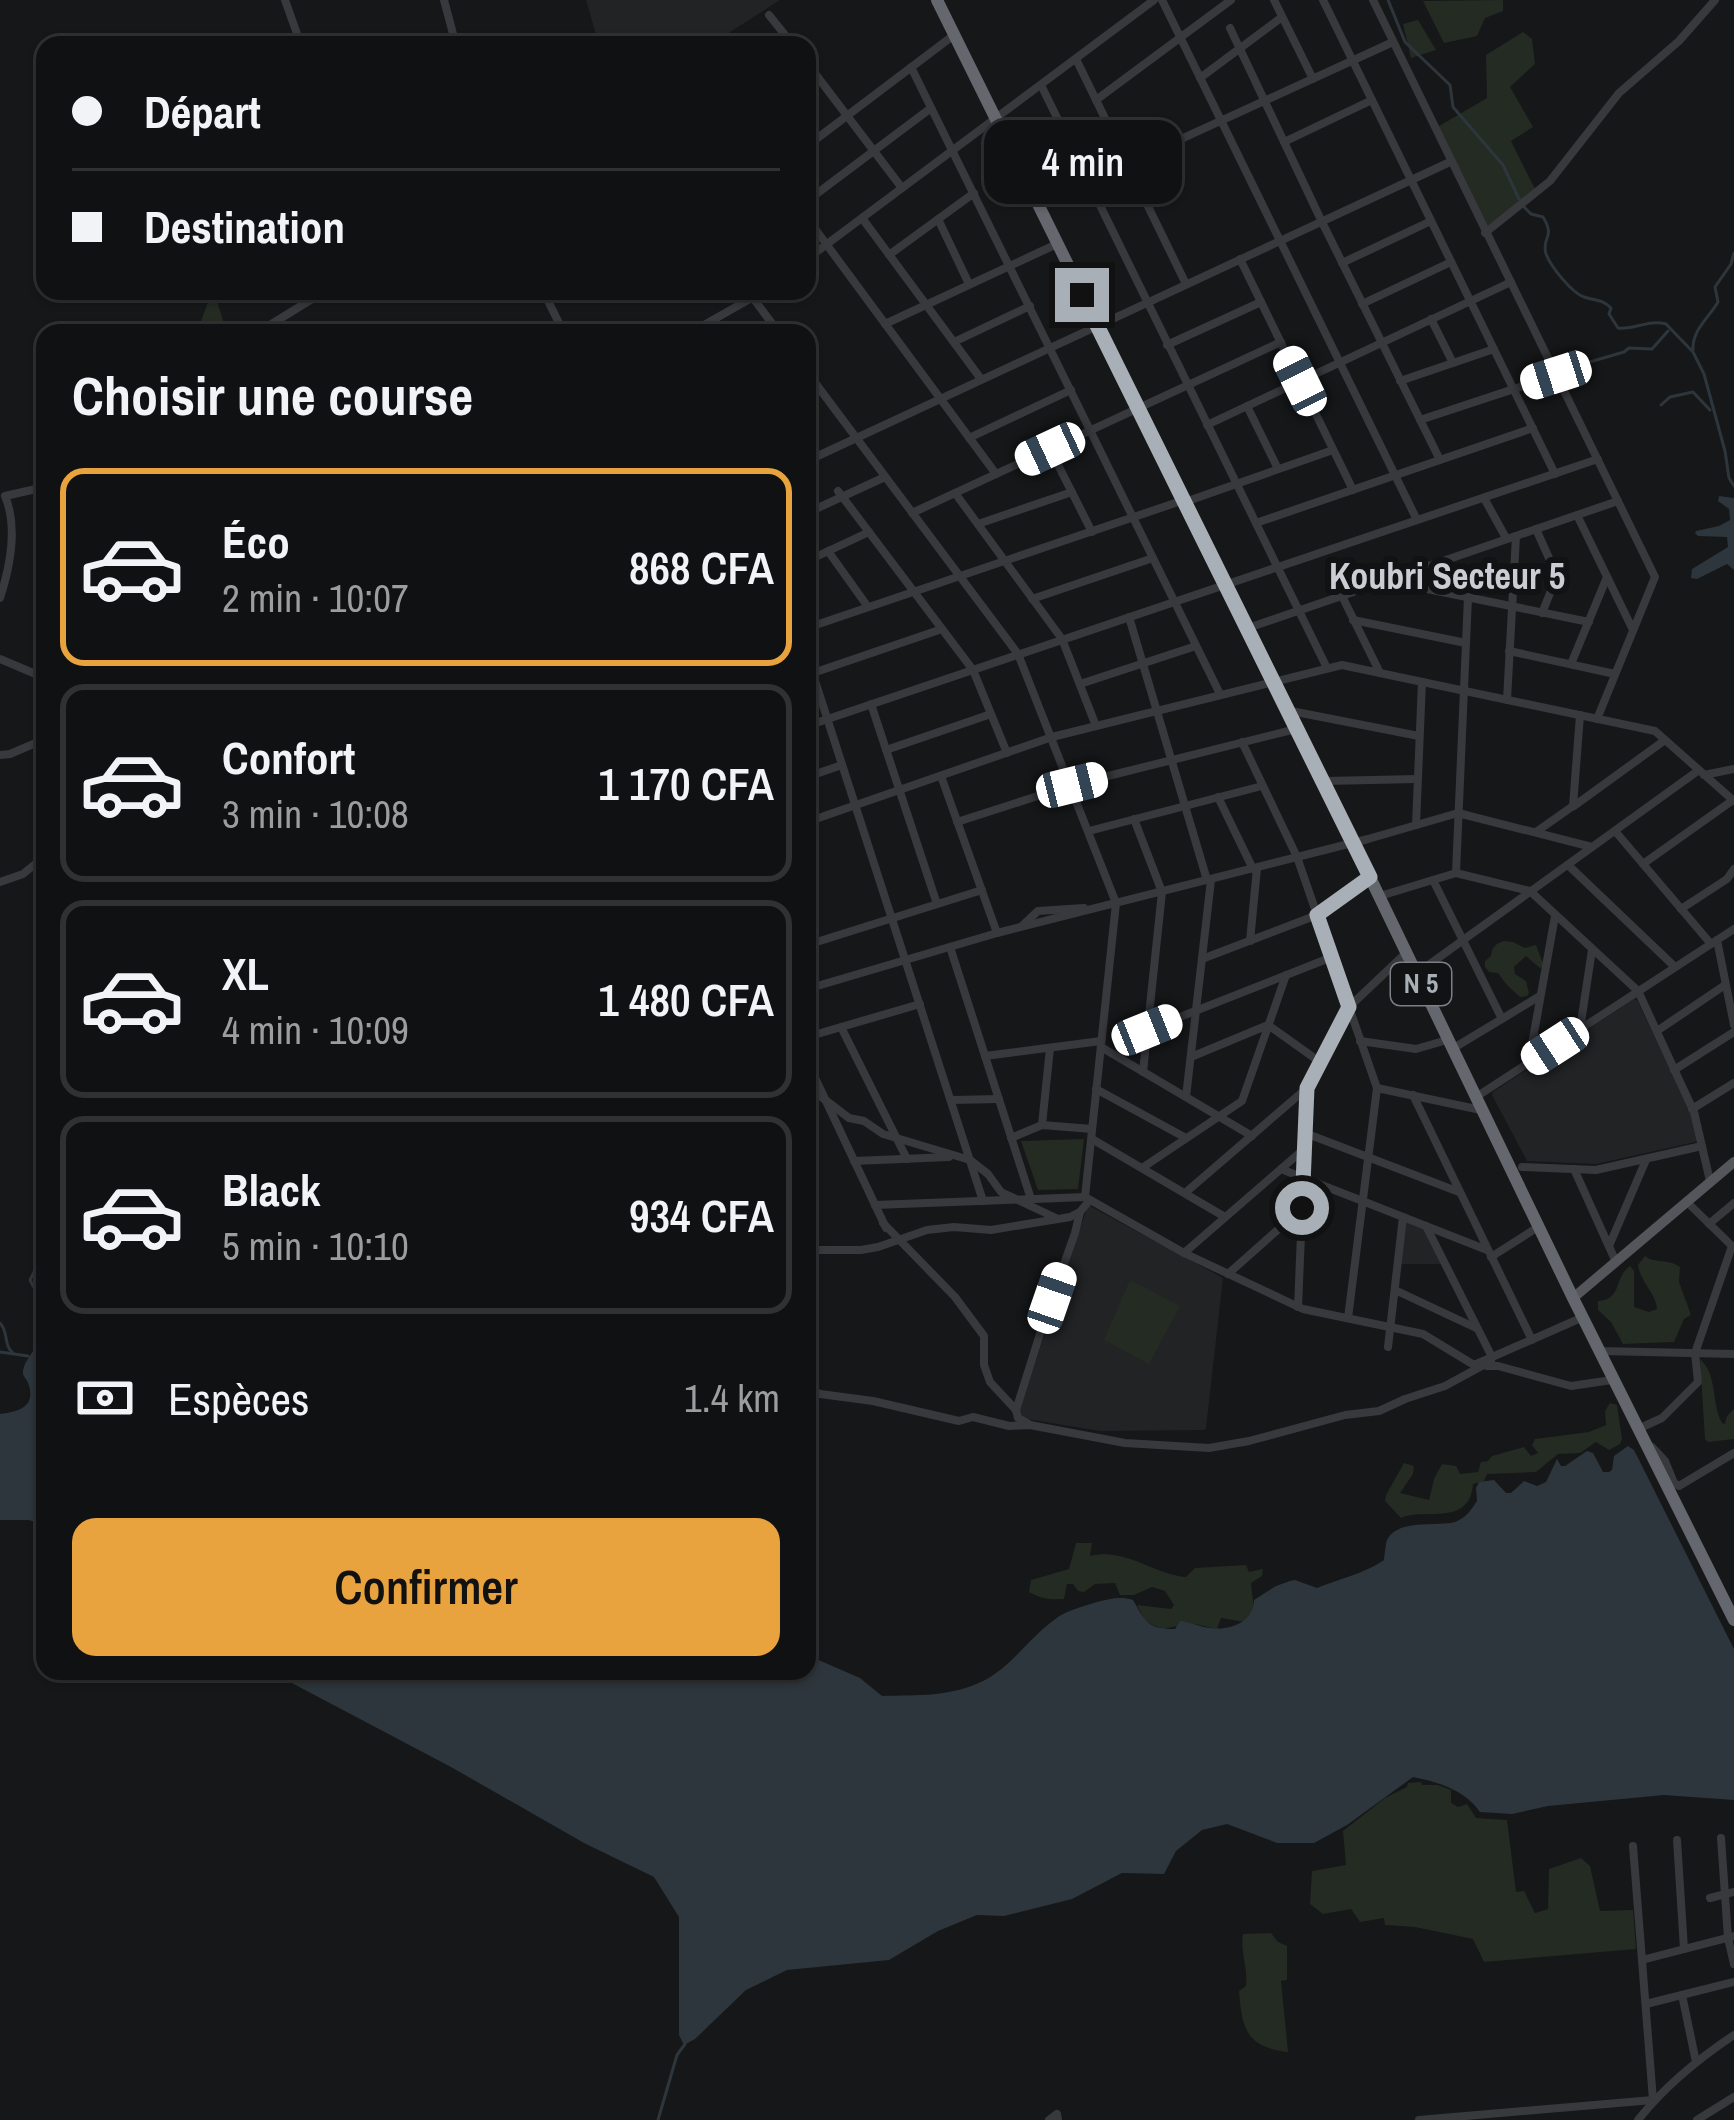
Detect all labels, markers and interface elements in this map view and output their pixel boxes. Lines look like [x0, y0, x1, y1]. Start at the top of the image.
text: Départ [144, 81, 261, 142]
callout: 4 min [983, 121, 1181, 205]
text: 4 min [1042, 136, 1124, 188]
text: Destination [144, 196, 345, 257]
route end [1055, 268, 1109, 322]
car [1268, 341, 1332, 421]
car [1516, 347, 1596, 403]
text: Choisir une course [72, 359, 473, 432]
car [1010, 417, 1090, 481]
text: Éco [222, 511, 290, 572]
icon: car [78, 513, 186, 621]
text: 868 CFA [629, 537, 774, 598]
district label: Koubri Secteur 5 [1329, 552, 1565, 600]
text: 2 min · 10:07 [222, 572, 409, 624]
text: Confort [222, 727, 355, 788]
icon: car [78, 729, 186, 837]
text: 1 170 CFA [598, 753, 774, 814]
car [1033, 759, 1111, 811]
text: 3 min · 10:08 [222, 788, 409, 840]
text: XL [222, 943, 269, 1004]
icon: car [78, 945, 186, 1053]
road number: N 5 [1391, 963, 1451, 1005]
text: 1 480 CFA [598, 969, 774, 1030]
car [1107, 1000, 1187, 1060]
text: 4 min · 10:09 [222, 1004, 409, 1056]
car [1515, 1011, 1595, 1081]
text: Black [222, 1159, 320, 1220]
icon: car [78, 1161, 186, 1269]
route start [1275, 1181, 1329, 1235]
text: 934 CFA [629, 1185, 774, 1246]
text: 5 min · 10:10 [222, 1220, 409, 1272]
car [1023, 1258, 1081, 1338]
icon: cash [72, 1365, 138, 1431]
text: Espèces [168, 1368, 310, 1429]
text: 1.4 km [684, 1372, 780, 1424]
button: Confirmer [72, 1518, 780, 1656]

